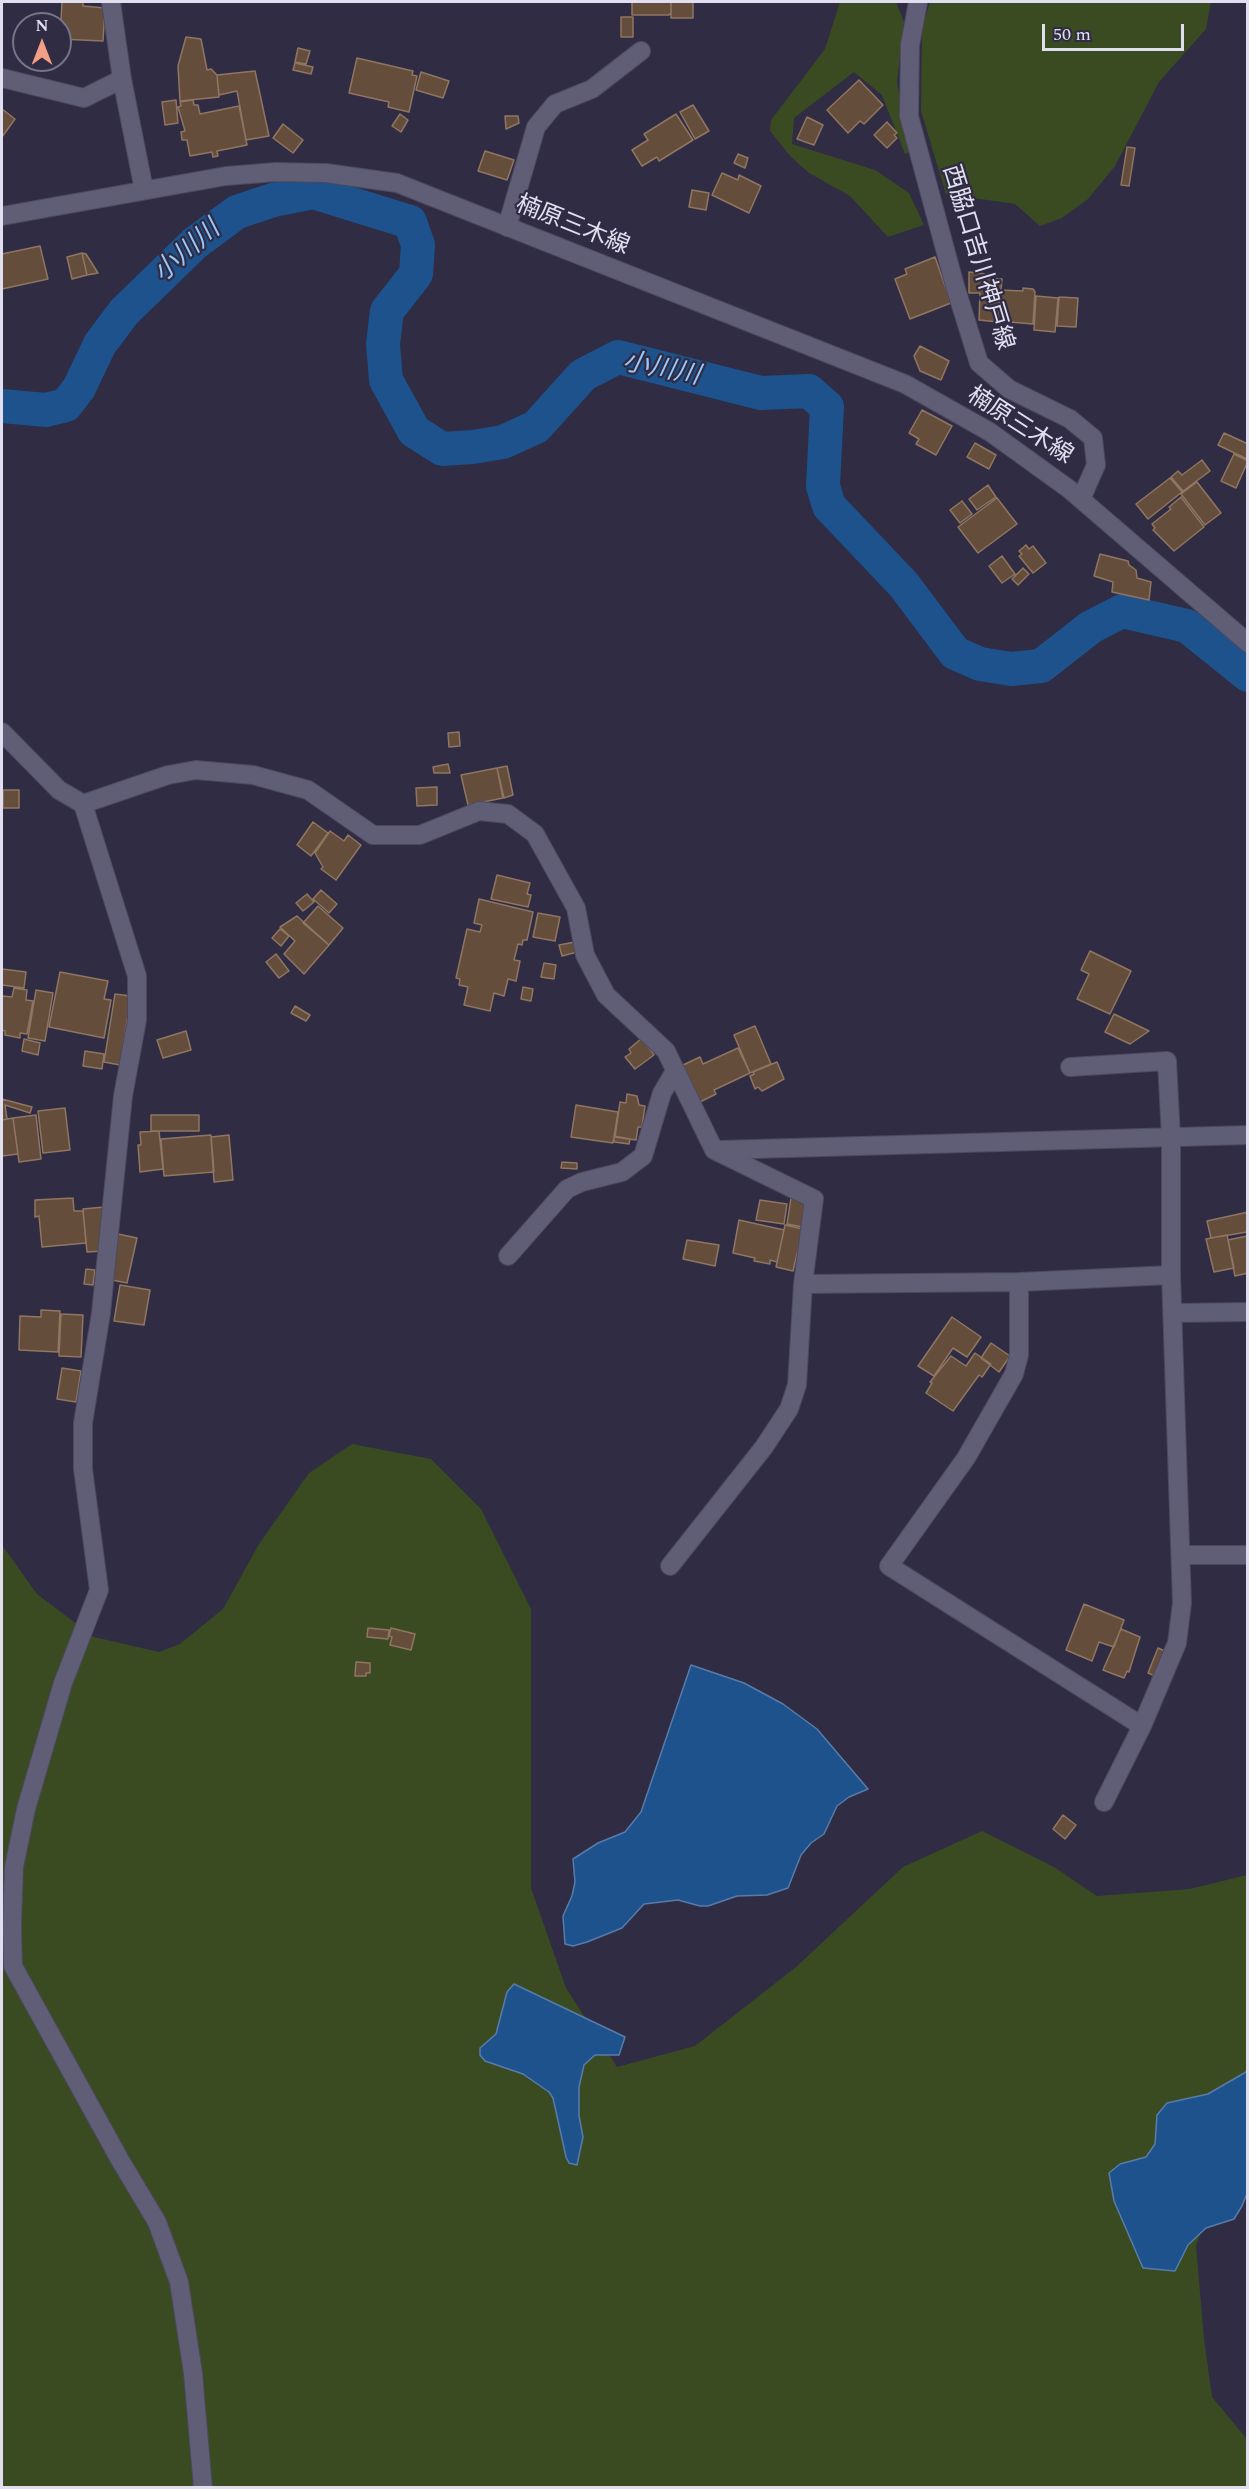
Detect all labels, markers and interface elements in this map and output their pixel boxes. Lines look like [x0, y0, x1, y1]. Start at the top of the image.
north arrow [12, 12, 72, 72]
scale bar [1045, 12, 1188, 50]
text: N [35, 14, 49, 38]
text: 50 m [1053, 21, 1091, 48]
street label: 西脇口吉川神戸線 [934, 162, 1018, 354]
street label: 楠原三木線 [511, 191, 633, 263]
water label: 小川川 [148, 216, 228, 290]
water label: 小川川 [620, 348, 702, 394]
street label: 楠原三木線 [961, 382, 1077, 472]

